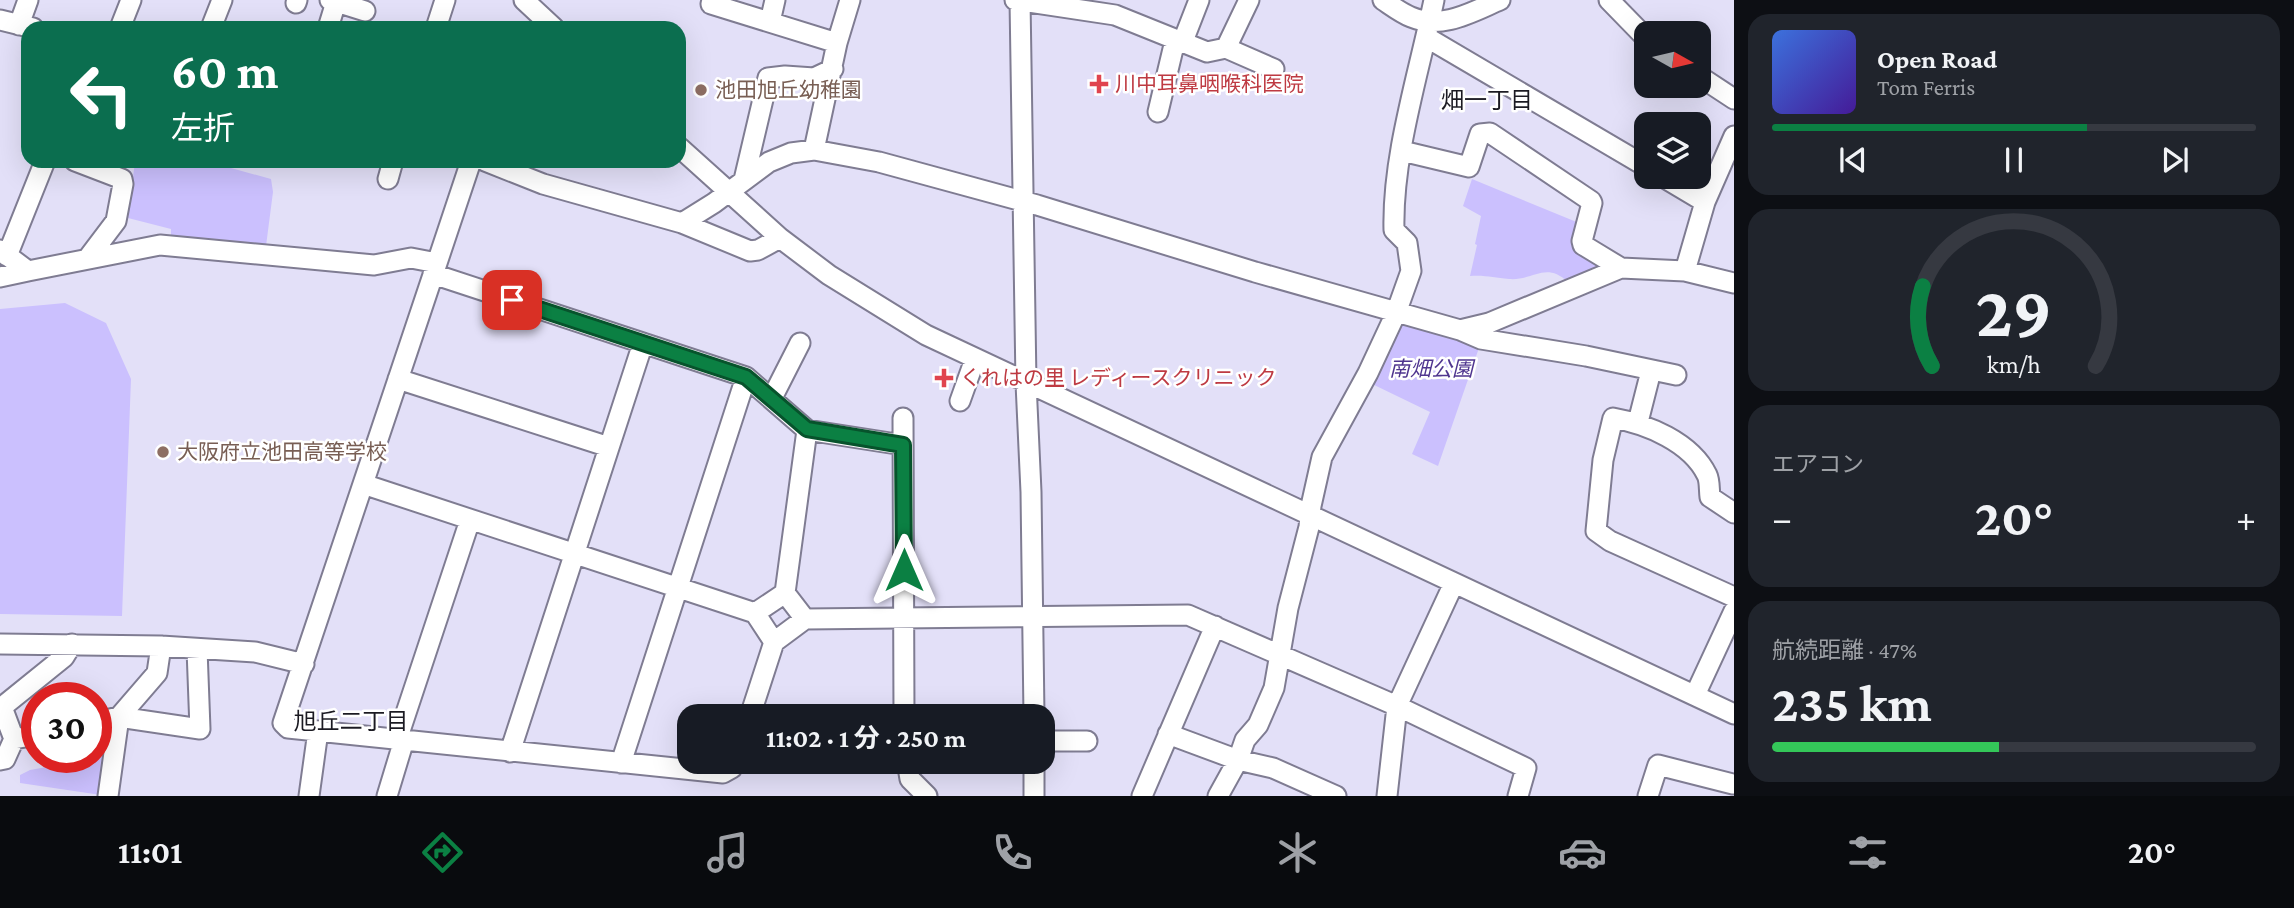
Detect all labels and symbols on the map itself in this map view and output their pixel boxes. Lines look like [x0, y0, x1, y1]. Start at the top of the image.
north arrow [1634, 21, 1712, 98]
place label: 川中耳鼻咽喉科医院 [1115, 72, 1304, 96]
marker: 川中耳鼻咽喉科医院 [1089, 74, 1109, 94]
place label: 池田旭丘幼稚園 [715, 78, 862, 102]
marker: 池田旭丘幼稚園 [693, 82, 709, 98]
district label: 畑一丁目 [1441, 87, 1533, 113]
pin [482, 270, 542, 330]
park label: 南畑公園 [1389, 357, 1476, 381]
place label: くれはの里 レディースクリニック [960, 366, 1276, 390]
marker: くれはの里 レディースクリニック [934, 368, 954, 388]
place label: 大阪府立池田高等学校 [177, 440, 387, 464]
marker: 大阪府立池田高等学校 [155, 444, 171, 460]
position arrow [867, 533, 941, 607]
speed limit sign: 30 [21, 682, 112, 773]
district label: 旭丘二丁目 [294, 708, 409, 734]

